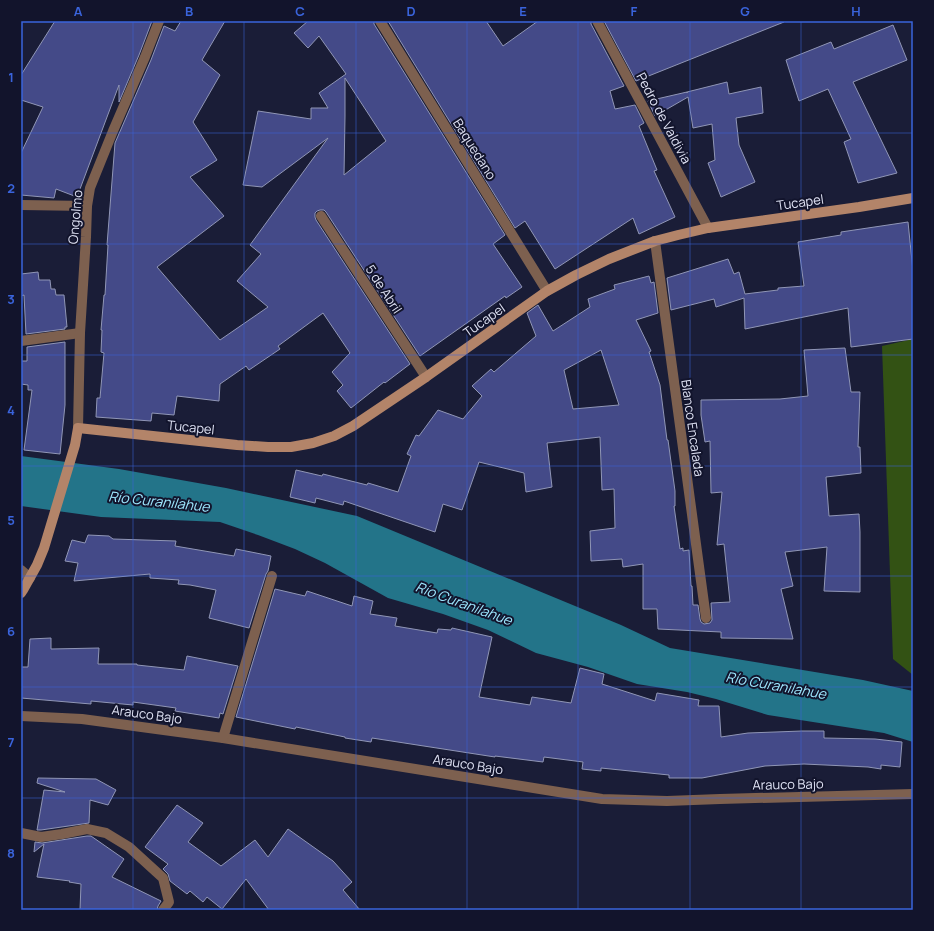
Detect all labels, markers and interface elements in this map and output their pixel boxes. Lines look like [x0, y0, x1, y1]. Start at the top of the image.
text: A [74, 2, 83, 20]
text: B [185, 2, 193, 20]
text: C [295, 2, 305, 20]
text: D [406, 2, 416, 20]
text: E [519, 2, 527, 20]
text: F [631, 2, 638, 20]
text: G [740, 2, 750, 20]
text: H [851, 2, 861, 20]
text: 1 [8, 68, 14, 86]
street label: Pedro de Valdivia [632, 69, 696, 167]
street label: Baquedano [449, 115, 501, 183]
text: 2 [7, 179, 15, 197]
street label: Ongolmo [64, 189, 86, 245]
street label: Tucapel [775, 190, 825, 214]
street label: 5 de Abril [362, 261, 406, 317]
text: 3 [7, 290, 15, 308]
street label: Tucapel [459, 299, 509, 341]
street label: Blanco Encalada [677, 378, 709, 478]
text: 4 [7, 401, 15, 419]
street label: Tucapel [166, 416, 216, 438]
water label: Río Curanilahue [108, 486, 211, 516]
text: 5 [7, 511, 15, 529]
water label: Río Curanilahue [413, 577, 516, 630]
text: 6 [7, 622, 15, 640]
water label: Río Curanilahue [724, 667, 828, 703]
street label: Arauco Bajo [111, 700, 184, 728]
text: 7 [8, 733, 15, 751]
street label: Arauco Bajo [432, 750, 505, 778]
street label: Arauco Bajo [752, 774, 824, 794]
text: 8 [7, 844, 15, 862]

